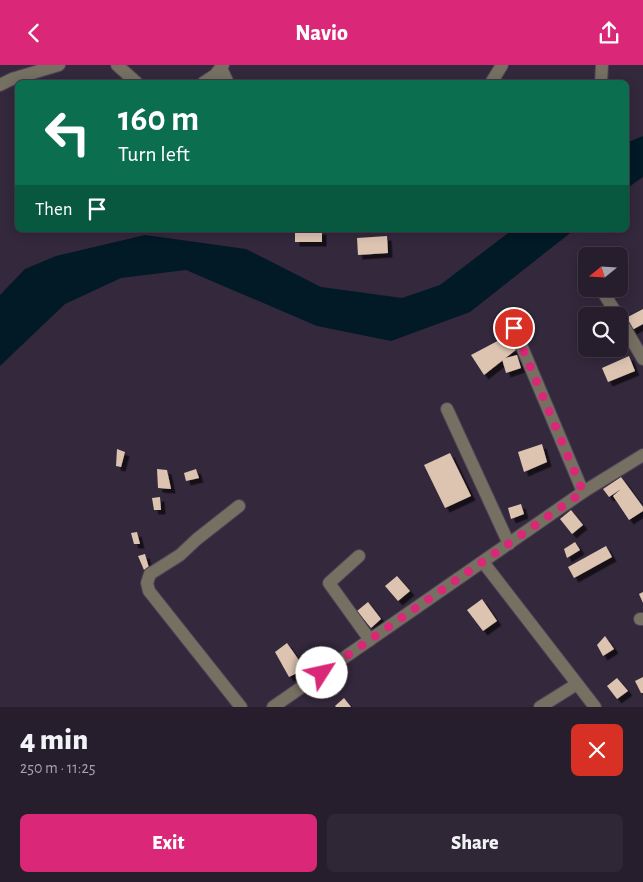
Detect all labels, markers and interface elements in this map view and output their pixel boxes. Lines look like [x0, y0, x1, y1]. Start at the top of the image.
icon: back [20, 19, 48, 47]
icon: share [595, 19, 623, 47]
text: Navio [295, 22, 348, 44]
icon: left [35, 100, 100, 165]
text: 160 m [118, 102, 199, 137]
text: Turn left [118, 143, 190, 165]
icon: arrive [83, 195, 111, 223]
text: Then [35, 200, 73, 219]
north arrow [578, 247, 628, 297]
map controls [578, 247, 628, 357]
pin [493, 307, 535, 349]
button: search [578, 307, 628, 357]
icon: arrive [500, 314, 528, 342]
position arrow [295, 646, 347, 698]
button: close [571, 724, 623, 776]
text: 4 min [20, 725, 88, 755]
text: 250 m · 11:25 [20, 760, 95, 776]
button: Exit [20, 814, 317, 872]
button: Share [327, 814, 623, 872]

